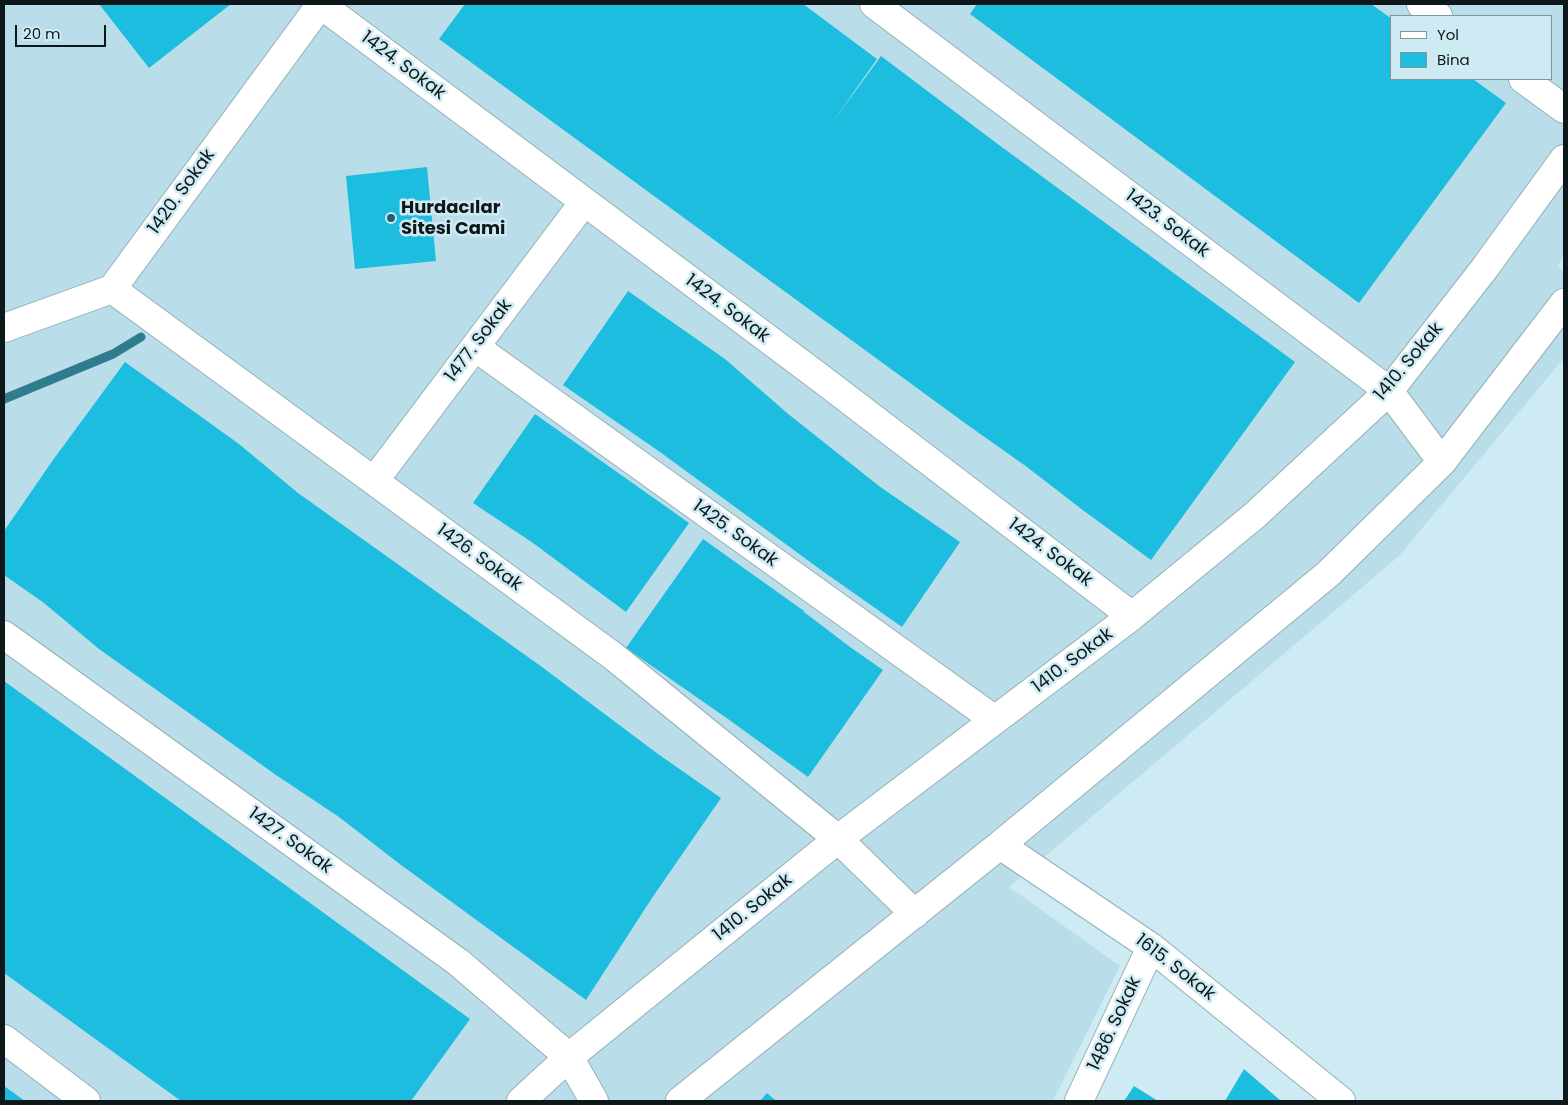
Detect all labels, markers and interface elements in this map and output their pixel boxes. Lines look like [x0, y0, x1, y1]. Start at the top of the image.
scale bar [18, 15, 109, 47]
legend [1390, 15, 1553, 80]
text: 20 m [23, 23, 61, 44]
text: Yol [1437, 24, 1459, 45]
street label: 1424. Sokak [357, 27, 449, 105]
text: Bina [1437, 49, 1470, 70]
street label: 1420. Sokak [144, 145, 220, 239]
street label: 1423. Sokak [1121, 185, 1213, 263]
place label: Hurdacılar Sitesi Cami [401, 197, 505, 240]
marker: Hurdacılar Sitesi Cami [385, 212, 397, 224]
street label: 1424. Sokak [681, 270, 773, 348]
street label: 1477. Sokak [441, 295, 517, 387]
street label: 1410. Sokak [1370, 318, 1448, 406]
street label: 1425. Sokak [688, 496, 782, 572]
street label: 1424. Sokak [1004, 514, 1096, 592]
street label: 1426. Sokak [432, 520, 526, 596]
street label: 1410. Sokak [1028, 624, 1118, 698]
street label: 1427. Sokak [244, 803, 336, 879]
street label: 1410. Sokak [709, 870, 797, 946]
street label: 1615. Sokak [1131, 930, 1219, 1006]
street label: 1486. Sokak [1084, 974, 1146, 1074]

